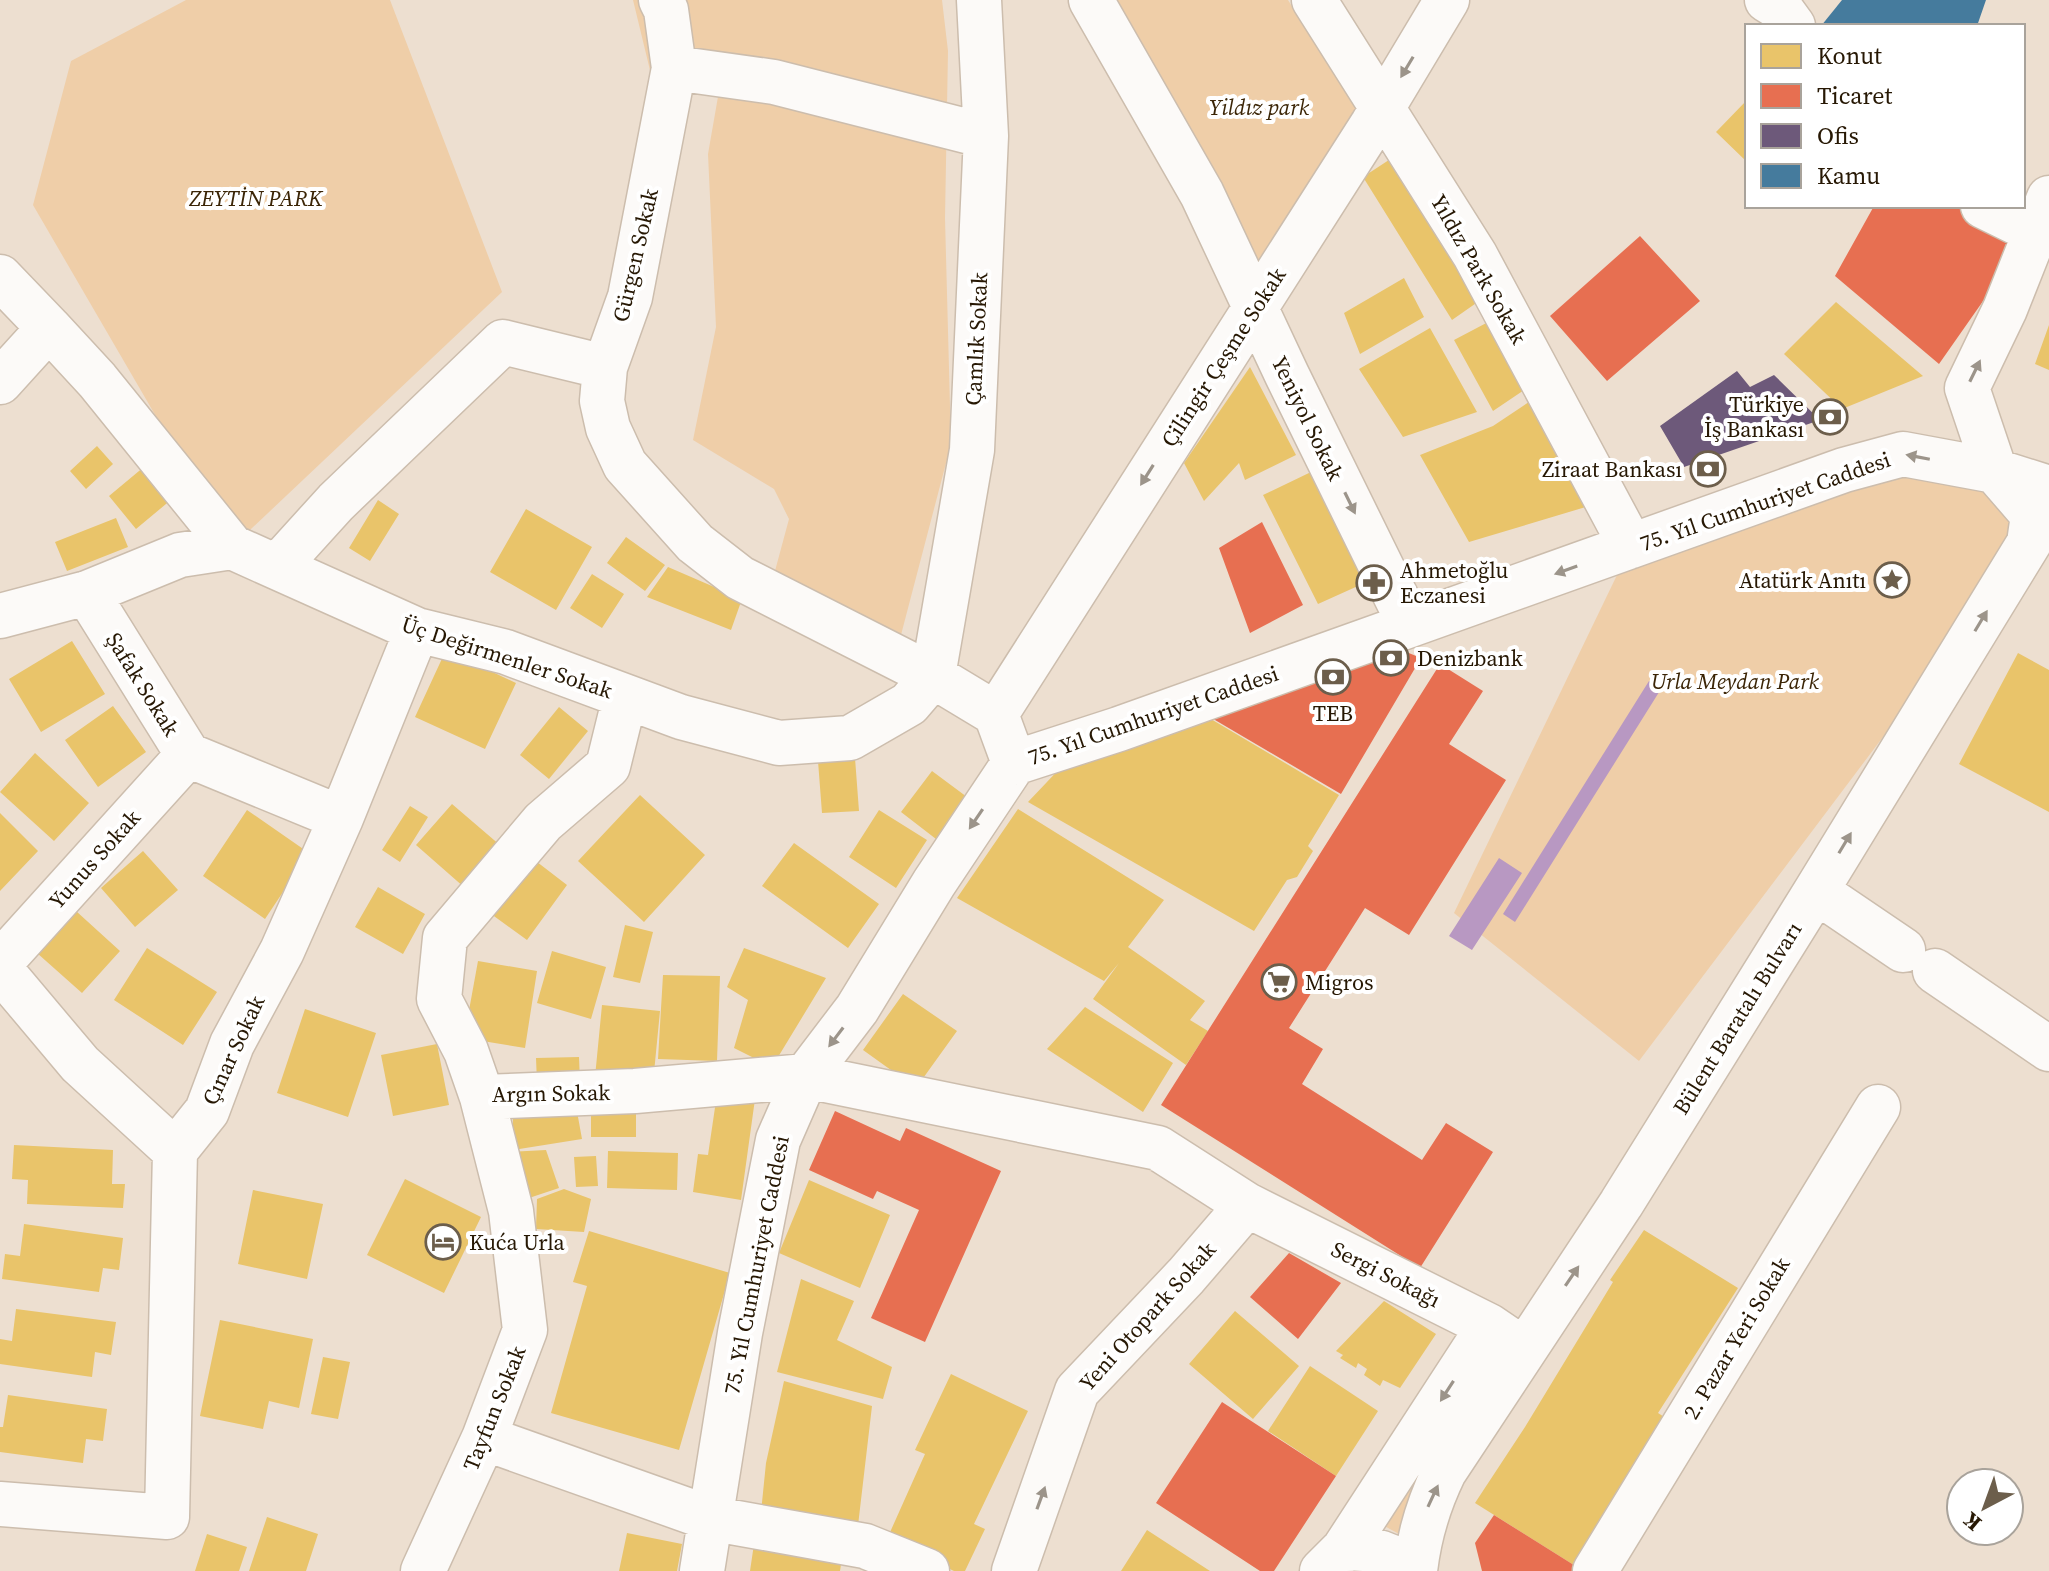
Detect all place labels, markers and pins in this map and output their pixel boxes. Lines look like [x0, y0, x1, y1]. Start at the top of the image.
place label: Türkiye İş Bankası [1704, 389, 1804, 444]
bank icon: Türkiye İş Bankası [1811, 398, 1849, 436]
bank icon: Ziraat Bankası [1689, 450, 1727, 488]
place label: Ziraat Bankası [1542, 454, 1682, 484]
place label: Ahmetoğlu Eczanesi [1400, 555, 1509, 610]
place icon: Atatürk Anıtı [1873, 561, 1911, 599]
pharmacy icon: Ahmetoğlu Eczanesi [1355, 564, 1393, 602]
place label: Atatürk Anıtı [1739, 565, 1866, 595]
bank icon: Denizbank [1372, 639, 1410, 677]
place label: Denizbank [1417, 643, 1524, 673]
bank icon: TEB [1314, 658, 1352, 696]
place label: TEB [1313, 698, 1353, 728]
supermarket icon: Migros [1260, 963, 1298, 1001]
place label: Migros [1305, 967, 1374, 997]
hotel icon: Kuća Urla [424, 1223, 462, 1261]
place label: Kuća Urla [469, 1227, 566, 1257]

